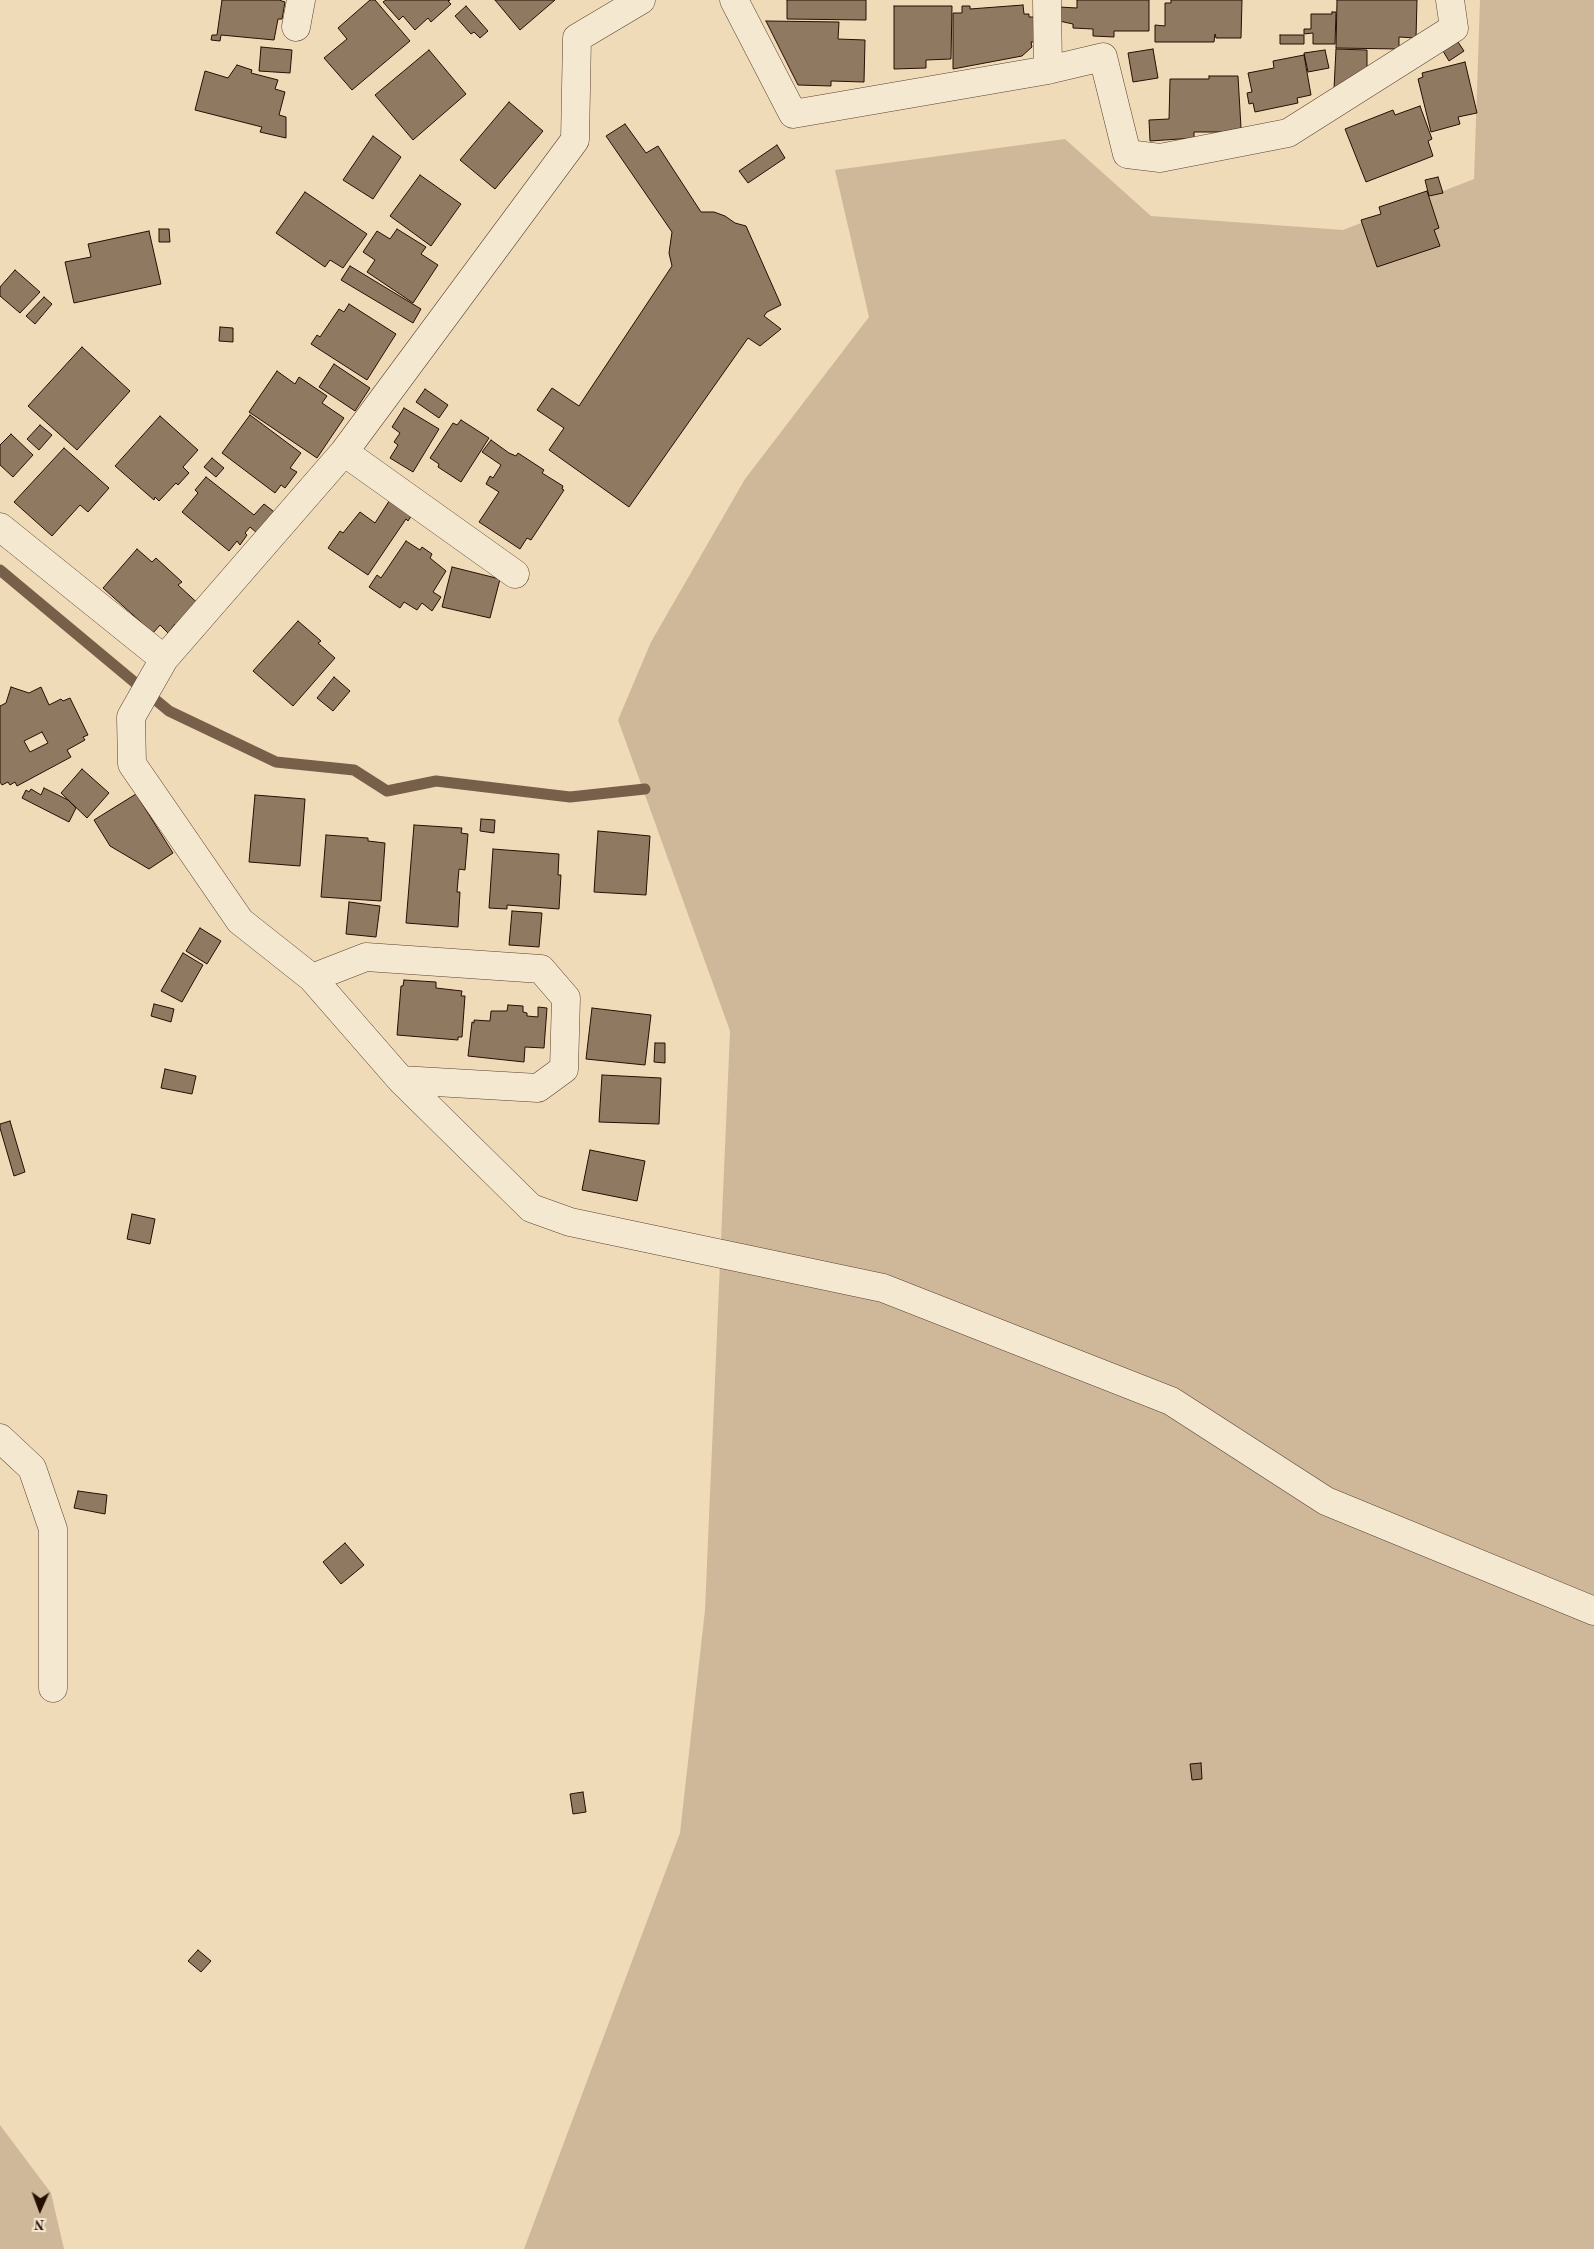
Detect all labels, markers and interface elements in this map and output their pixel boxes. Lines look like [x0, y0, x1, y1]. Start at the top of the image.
north arrow [15, 2184, 65, 2234]
text: N [34, 2217, 45, 2231]

